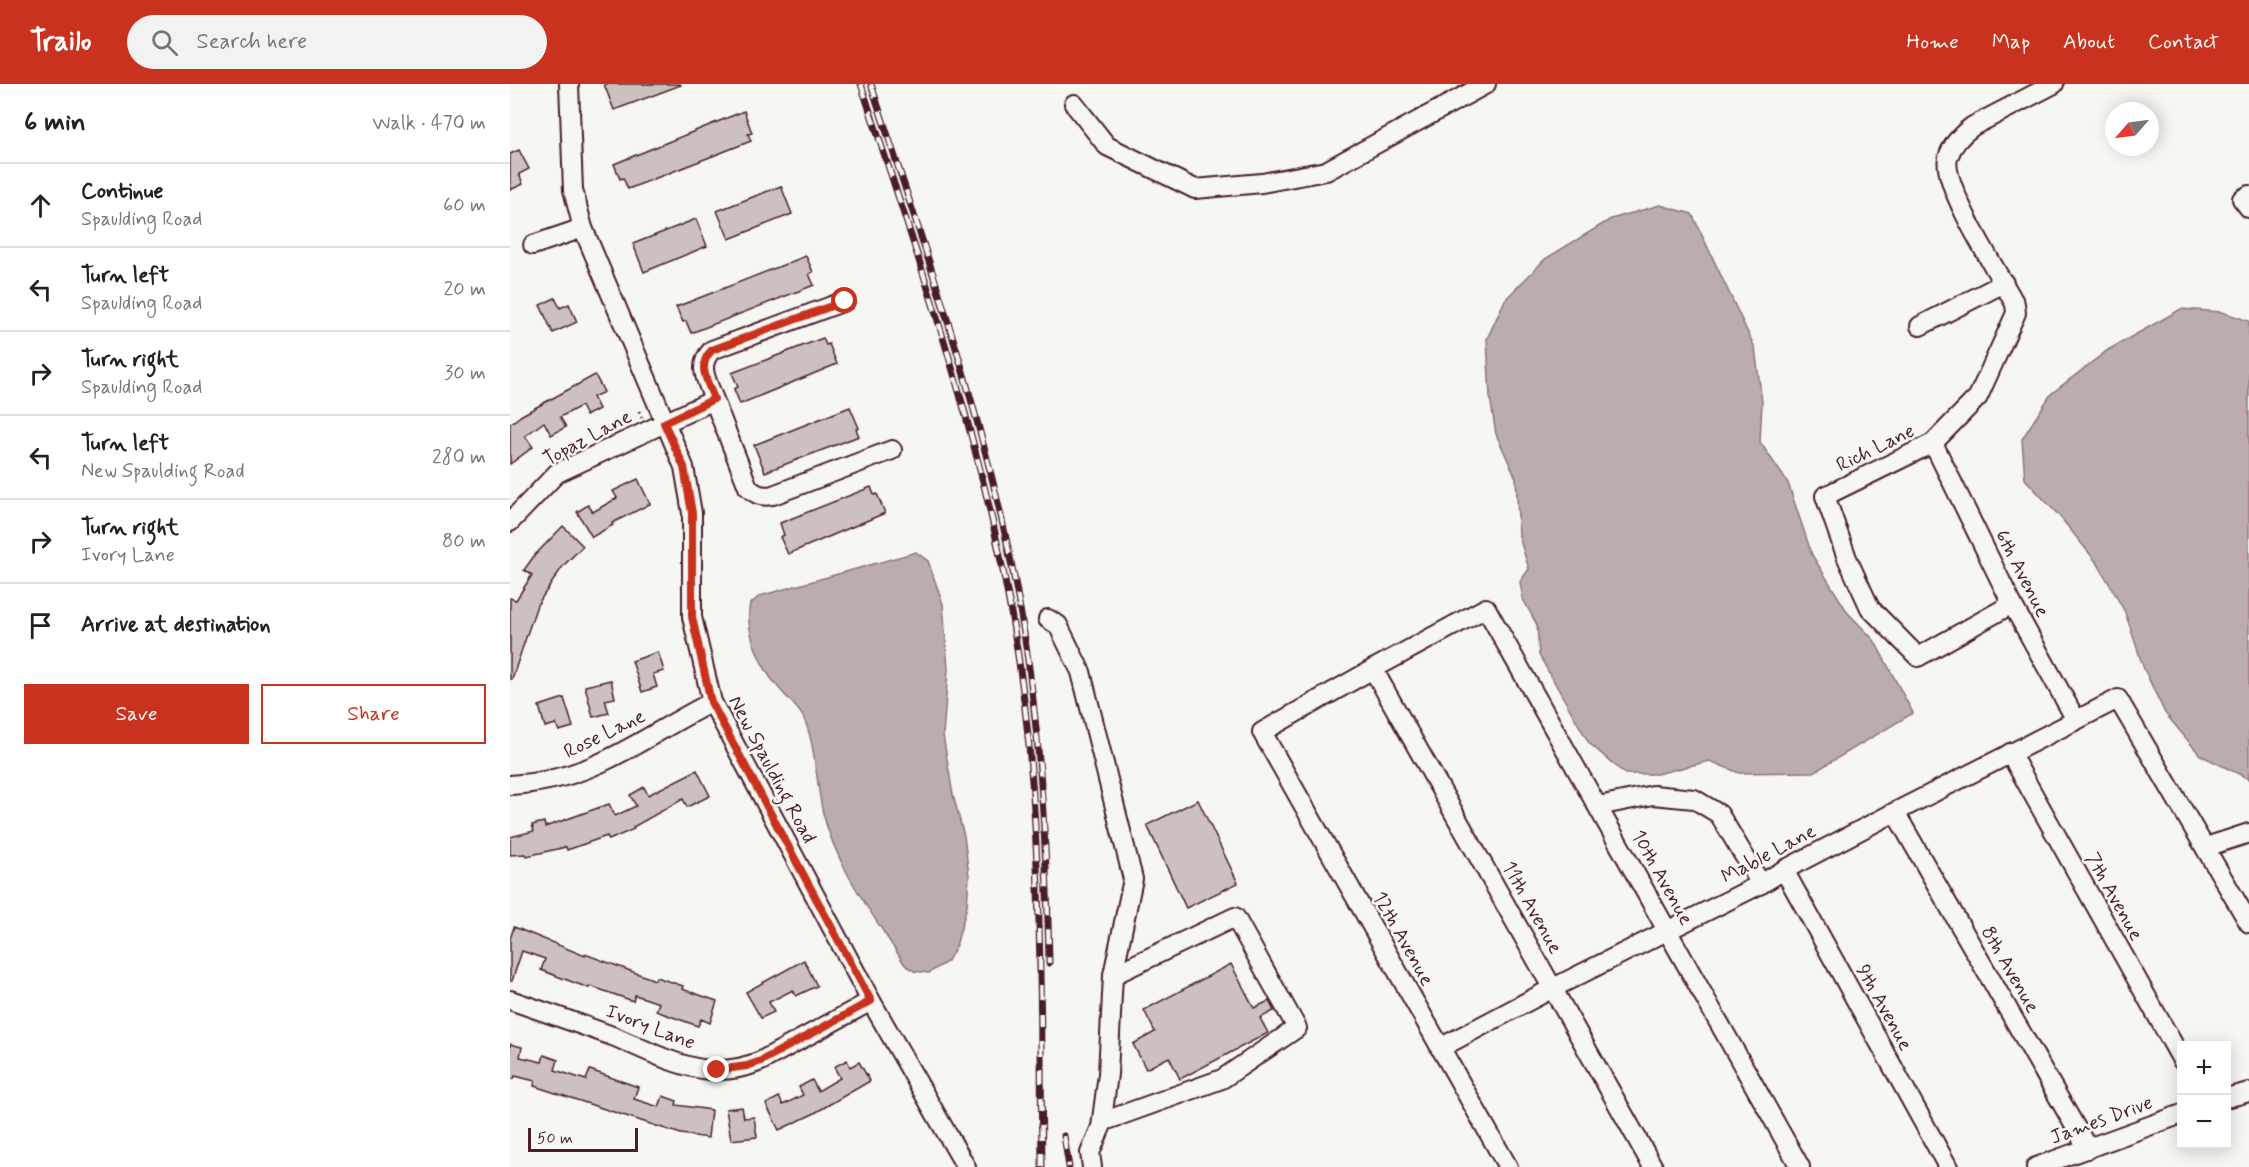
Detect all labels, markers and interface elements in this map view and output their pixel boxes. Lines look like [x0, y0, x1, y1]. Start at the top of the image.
search box [127, 15, 547, 69]
text: Trailo [30, 24, 91, 61]
icon: search [148, 26, 181, 59]
text: Search here [196, 28, 307, 56]
text: Home [1907, 28, 1959, 56]
text: Map [1992, 28, 2030, 56]
text: About [2063, 28, 2115, 56]
text: Contact [2148, 28, 2219, 56]
north arrow [2105, 102, 2159, 156]
text: 6 min [24, 106, 86, 140]
text: Walk · 470 m [372, 110, 486, 137]
text: Continue [81, 178, 163, 206]
icon: ahead [24, 189, 57, 222]
text: 60 m [443, 192, 486, 219]
text: Spaulding Road [81, 206, 202, 233]
text: Turn left [81, 262, 169, 290]
icon: left [24, 273, 57, 306]
text: 20 m [443, 276, 486, 303]
route start [831, 287, 857, 313]
text: Spaulding Road [81, 290, 202, 317]
text: Turn right [81, 346, 179, 374]
icon: right [24, 357, 57, 390]
text: 30 m [444, 360, 486, 387]
text: Spaulding Road [81, 374, 202, 401]
street label: Topaz Lane [539, 404, 637, 473]
street label: Rich Lane [1832, 418, 1919, 479]
text: Turn left [81, 430, 169, 458]
icon: left [24, 441, 57, 474]
text: 280 m [432, 444, 486, 471]
text: New Spaulding Road [81, 458, 245, 485]
text: Turn right [81, 514, 179, 542]
icon: right [24, 525, 57, 558]
street label: 6th Avenue [1988, 525, 2055, 622]
text: 80 m [442, 528, 486, 555]
text: Ivory Lane [81, 542, 175, 569]
icon: arrive [24, 609, 57, 642]
text: Arrive at destination [81, 611, 271, 639]
button: Save [24, 684, 249, 744]
button: Share [261, 684, 486, 744]
street label: New Spaulding Road [720, 691, 822, 849]
street label: Rose Lane [560, 703, 650, 766]
street label: Mable Lane [1716, 818, 1821, 891]
street label: 10th Avenue [1624, 825, 1699, 930]
street label: 7th Avenue [2078, 848, 2149, 946]
street label: 11th Avenue [1495, 856, 1568, 959]
street label: 12th Avenue [1366, 887, 1440, 991]
street label: 8th Avenue [1974, 921, 2046, 1018]
street label: 9th Avenue [1849, 960, 1919, 1056]
street label: Ivory Lane [602, 998, 699, 1057]
map controls [2177, 1041, 2231, 1149]
button: + [2177, 1041, 2231, 1095]
route end [703, 1056, 729, 1082]
street label: James Drive [2046, 1089, 2157, 1151]
button: − [2177, 1095, 2231, 1149]
scale bar [528, 1125, 638, 1152]
text: 50 m [537, 1128, 573, 1149]

